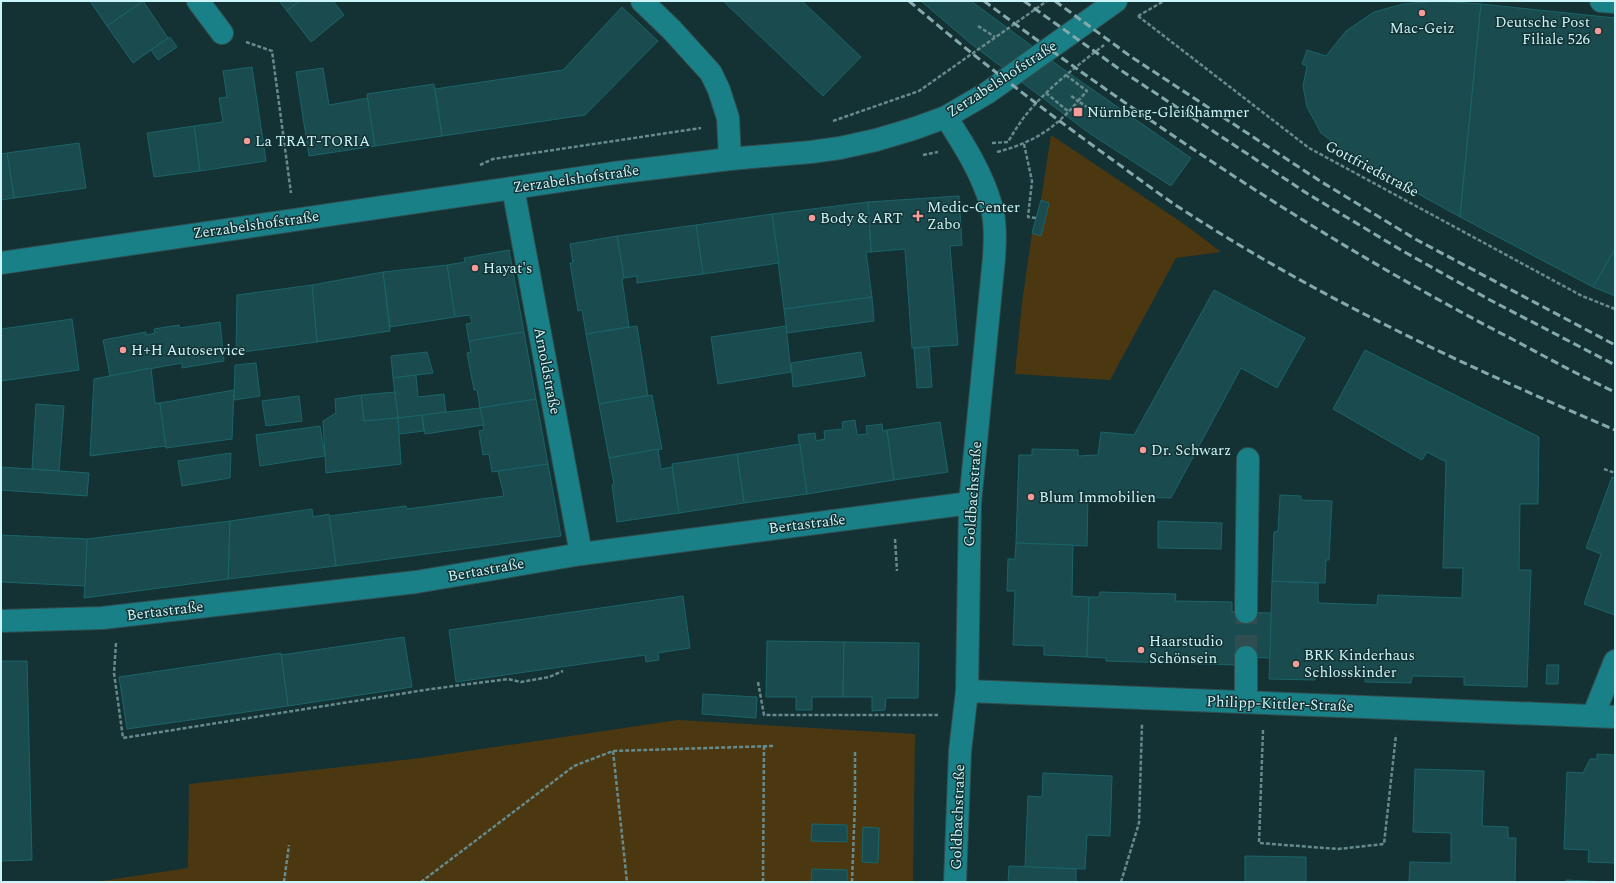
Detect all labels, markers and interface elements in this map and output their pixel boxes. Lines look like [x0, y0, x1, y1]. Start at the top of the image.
marker: Mac-Geiz [1417, 8, 1427, 18]
place label: Deutsche Post Filiale 526 [1495, 11, 1590, 51]
place label: Mac-Geiz [1389, 17, 1455, 40]
marker: Deutsche Post Filiale 526 [1593, 26, 1603, 36]
street label: Zerzabelshofstraße [942, 35, 1062, 123]
place label: Nürnberg-Gleißhammer [1087, 101, 1249, 124]
marker: Nürnberg-Gleißhammer [1072, 106, 1084, 118]
place label: La TRAT-TORIA [255, 130, 370, 153]
street label: Gottfriedstraße [1321, 135, 1423, 203]
marker: La TRAT-TORIA [242, 136, 252, 146]
street label: Zerzabelshofstraße [511, 159, 641, 199]
place label: Medic-Center Zabo [927, 196, 1020, 236]
street label: Zerzabelshofstraße [191, 205, 321, 245]
place label: Body & ART [820, 207, 903, 230]
marker: Medic-Center Zabo [912, 210, 924, 222]
marker: Body & ART [807, 213, 817, 223]
place label: Hayat's [483, 257, 533, 280]
marker: Hayat's [470, 263, 480, 273]
street label: Arnoldstraße [527, 325, 567, 417]
place label: H+H Autoservice [131, 339, 245, 362]
marker: H+H Autoservice [118, 345, 128, 355]
place label: Dr. Schwarz [1151, 439, 1231, 462]
street label: Goldbachstraße [958, 440, 988, 548]
marker: Dr. Schwarz [1138, 445, 1148, 455]
place label: Blum Immobilien [1039, 486, 1156, 509]
marker: Blum Immobilien [1026, 492, 1036, 502]
street label: Bertastraße [767, 508, 847, 540]
street label: Bertastraße [446, 552, 526, 588]
street label: Bertastraße [125, 595, 205, 627]
place label: Haarstudio Schönsein [1149, 630, 1223, 670]
place label: BRK Kinderhaus Schlosskinder [1304, 644, 1415, 684]
marker: Haarstudio Schönsein [1136, 645, 1146, 655]
marker: BRK Kinderhaus Schlosskinder [1291, 659, 1301, 669]
street label: Philipp-Kittler-Straße [1206, 690, 1354, 718]
street label: Goldbachstraße [945, 764, 971, 870]

